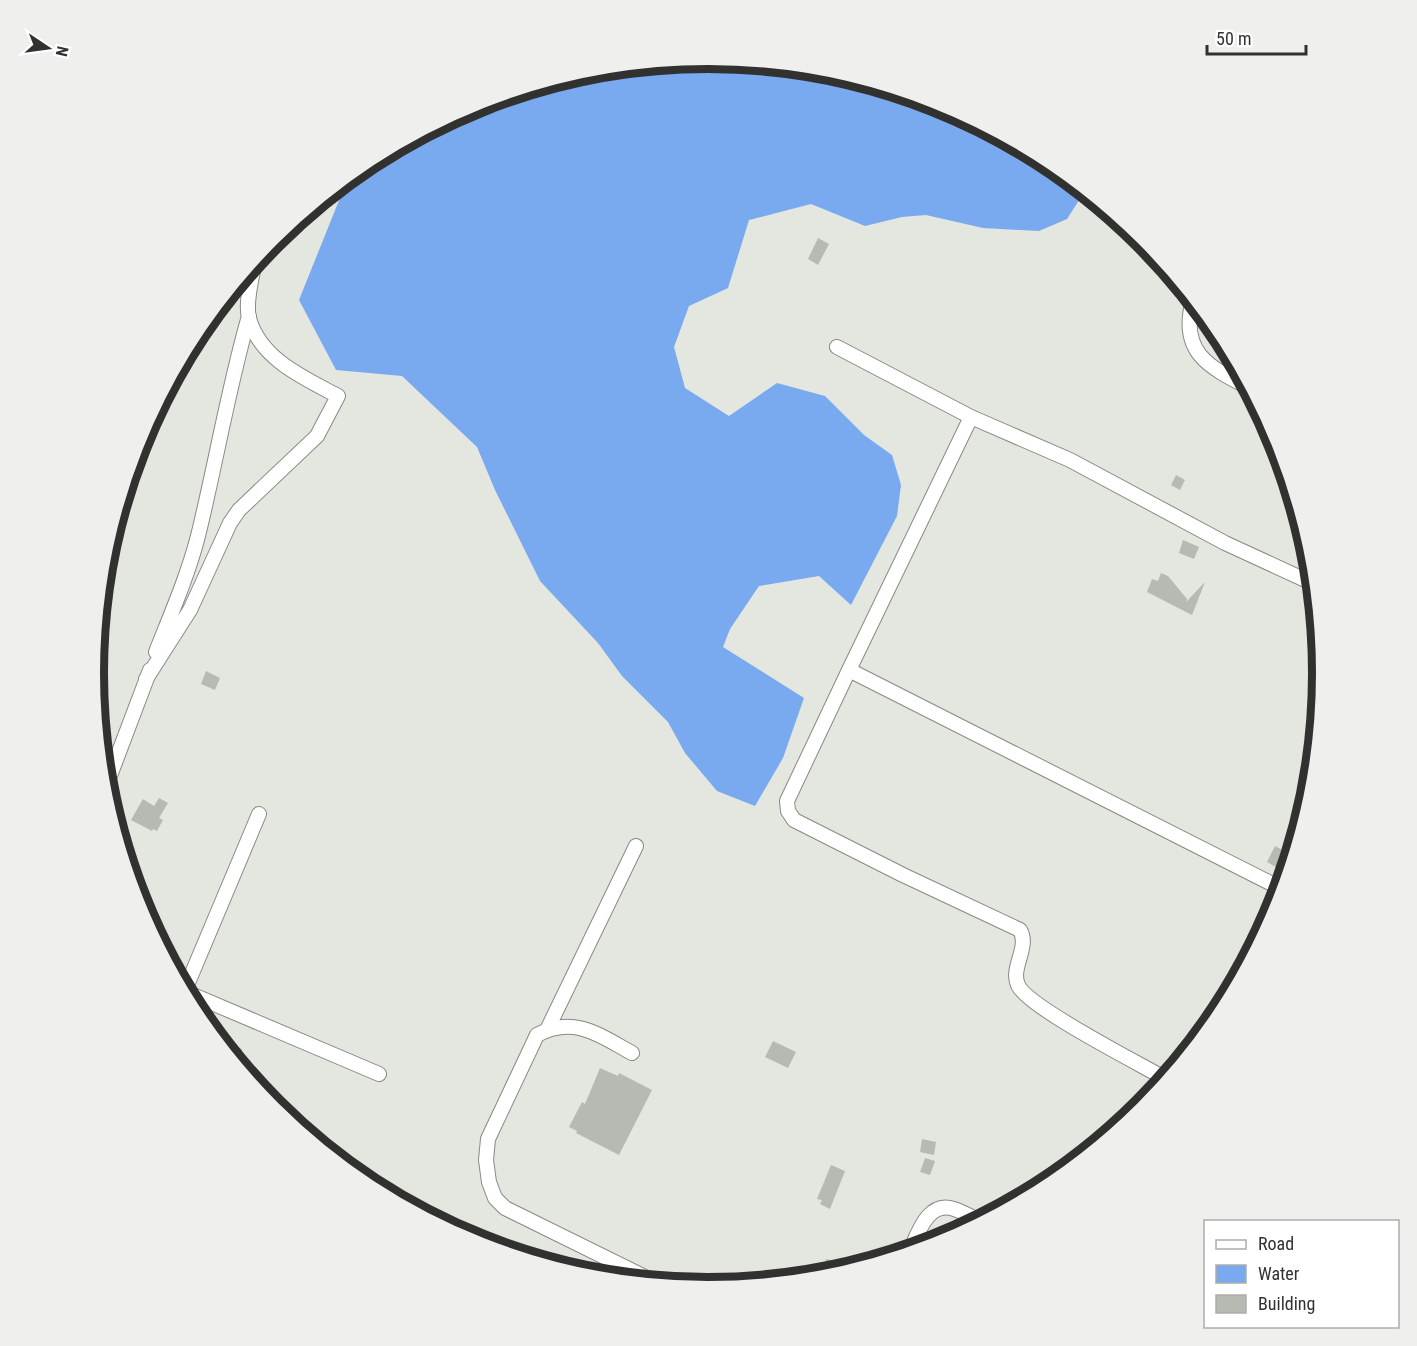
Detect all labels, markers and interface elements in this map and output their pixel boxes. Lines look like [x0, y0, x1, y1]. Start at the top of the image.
north arrow [18, 18, 78, 78]
scale bar [1207, 18, 1306, 56]
text: 50 m [1216, 28, 1251, 49]
text: N [52, 44, 72, 58]
legend [1204, 1220, 1399, 1328]
text: Road [1258, 1233, 1294, 1254]
text: Water [1258, 1263, 1300, 1284]
text: Building [1258, 1293, 1315, 1314]

